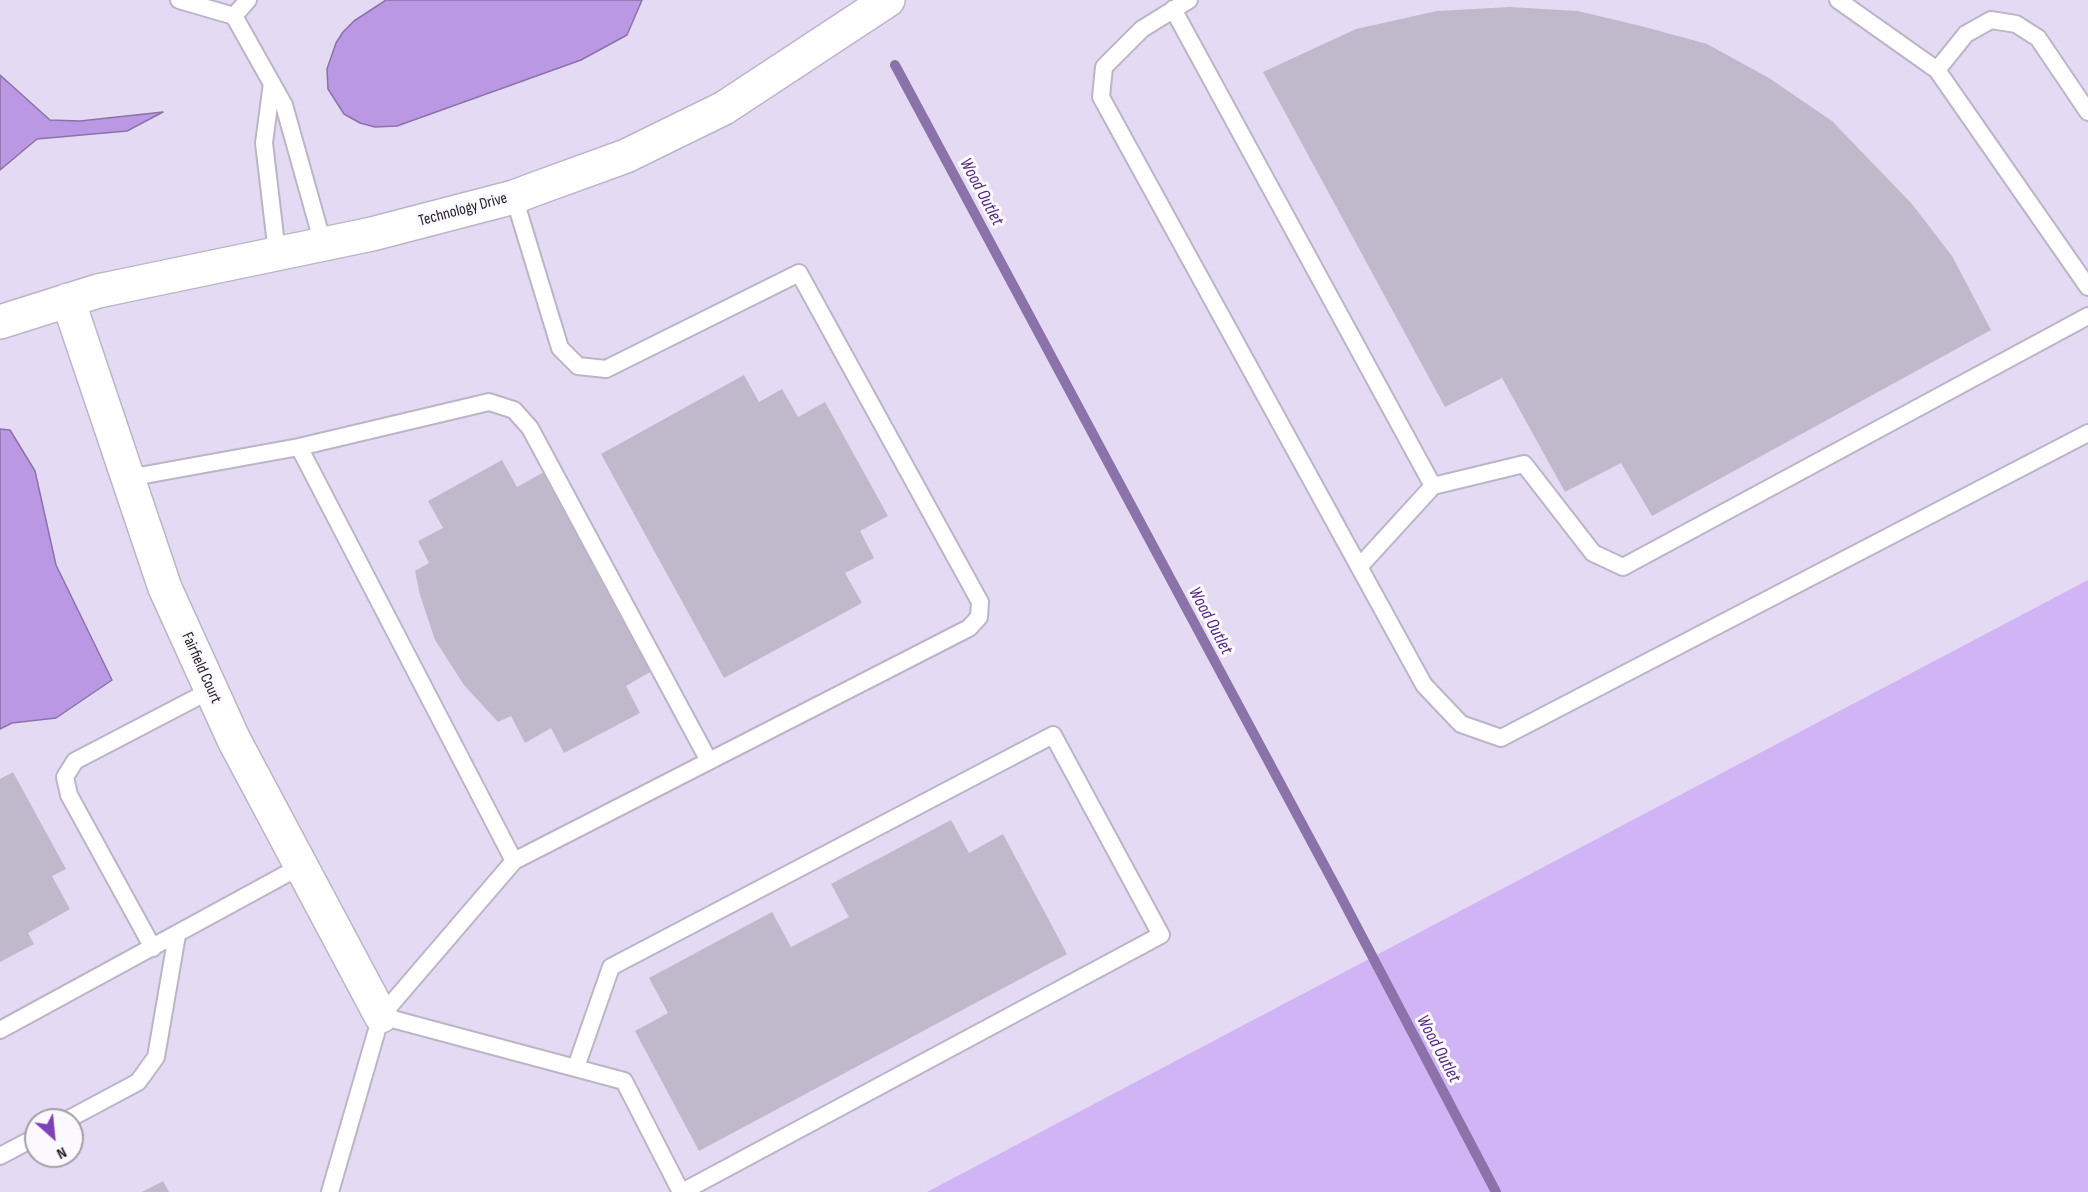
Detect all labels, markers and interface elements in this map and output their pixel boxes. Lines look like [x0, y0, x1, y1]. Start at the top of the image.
water label: Wood Outlet [954, 155, 1008, 229]
street label: Technology Drive [417, 189, 509, 231]
water label: Wood Outlet [1183, 584, 1237, 658]
street label: Fairfield Court [177, 629, 225, 707]
water label: Wood Outlet [1411, 1012, 1465, 1086]
north arrow [24, 1108, 84, 1168]
text: N [53, 1142, 70, 1163]

